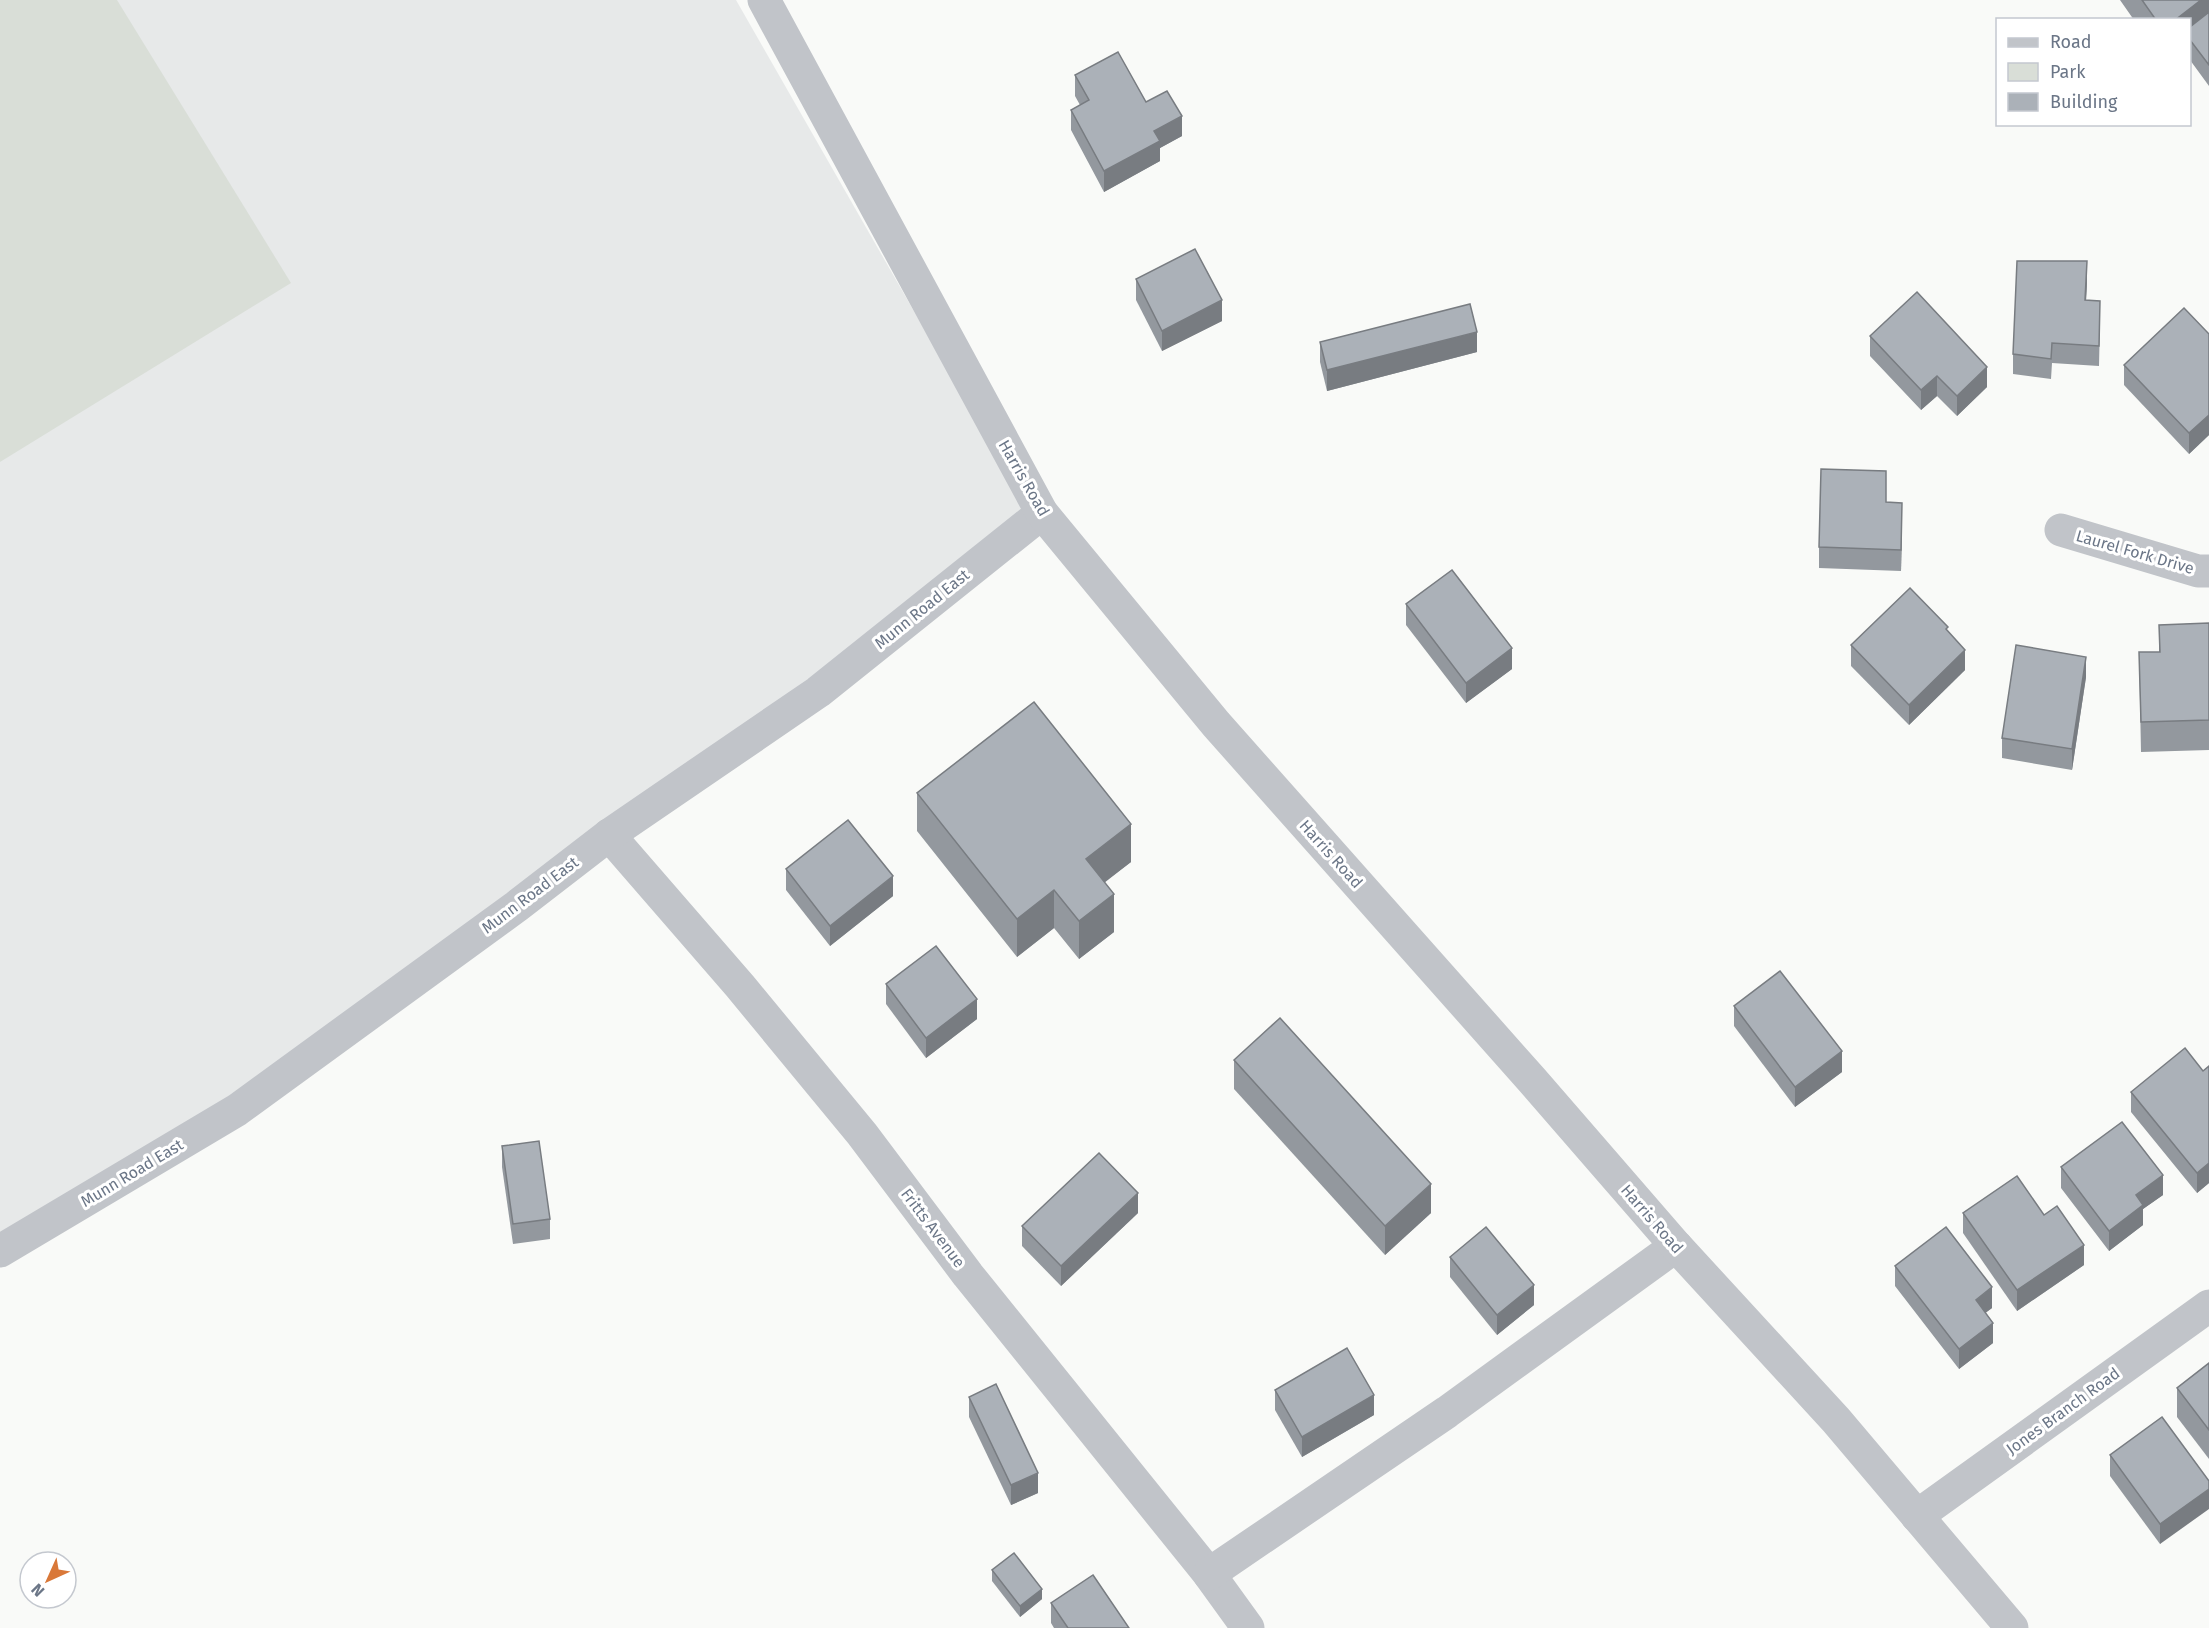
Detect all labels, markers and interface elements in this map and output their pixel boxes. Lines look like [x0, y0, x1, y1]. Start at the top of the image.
legend [1996, 18, 2191, 126]
text: Road [2050, 31, 2092, 53]
text: Park [2050, 61, 2086, 83]
text: Building [2050, 91, 2118, 113]
street label: Harris Road [995, 436, 1053, 520]
street label: Laurel Fork Drive [2074, 526, 2196, 578]
street label: Munn Road East [871, 565, 973, 653]
street label: Harris Road [1295, 816, 1367, 892]
street label: Munn Road East [478, 852, 582, 938]
street label: Munn Road East [77, 1135, 187, 1211]
street label: Harris Road [1617, 1181, 1687, 1257]
street label: Fritts Avenue [897, 1185, 969, 1271]
street label: Jones Branch Road [2003, 1363, 2123, 1459]
north arrow [18, 1550, 78, 1610]
text: N [27, 1580, 48, 1601]

